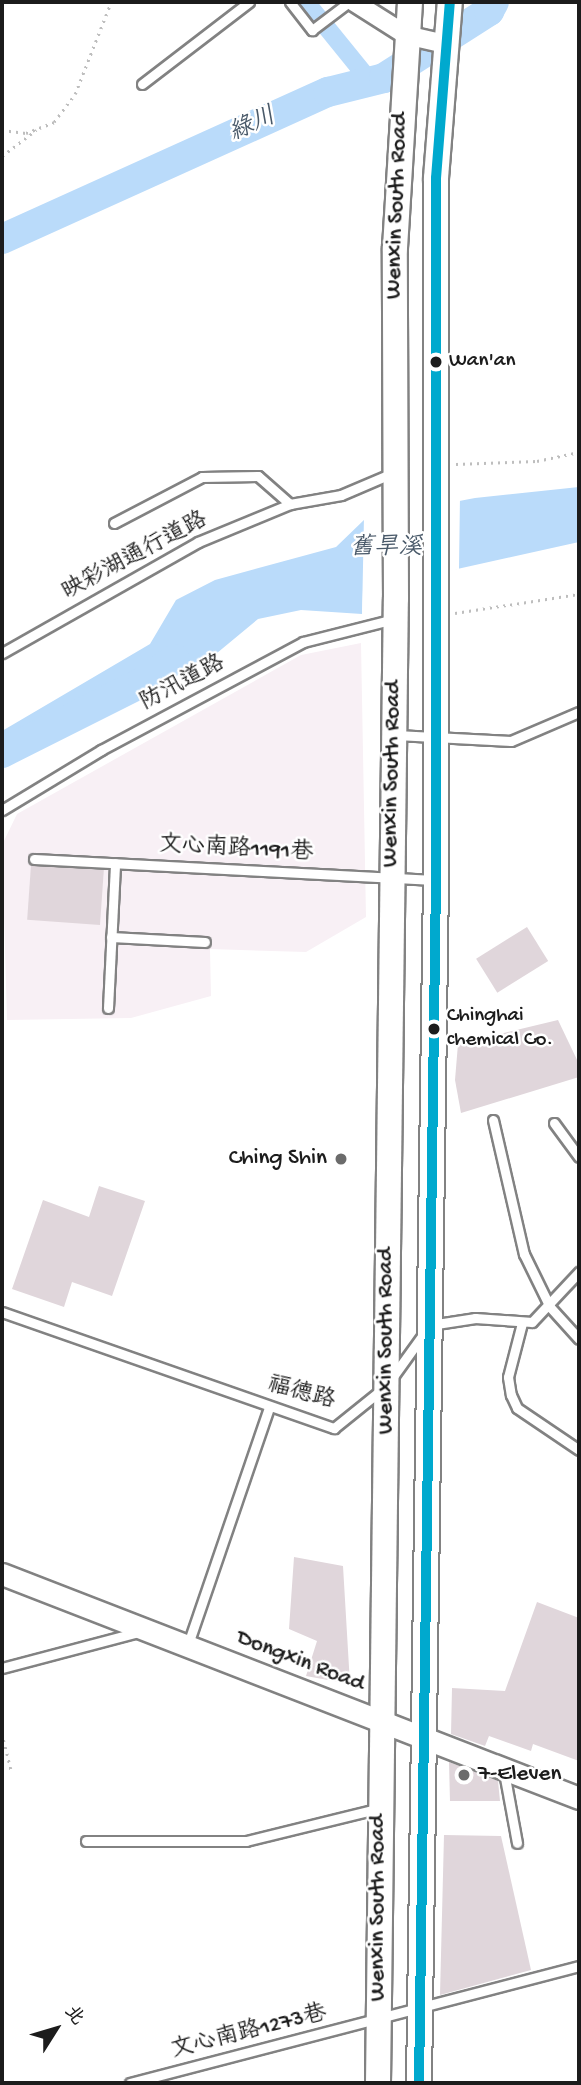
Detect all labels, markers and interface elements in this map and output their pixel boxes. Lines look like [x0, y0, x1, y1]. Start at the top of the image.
water label: 綠川 [225, 103, 281, 149]
street label: Wenxin South Road [381, 112, 415, 300]
place label: Wan'an [449, 349, 515, 375]
marker: Wan'an [429, 355, 443, 369]
street label: 映彩湖通行道路 [57, 507, 213, 607]
water label: 舊旱溪 [350, 535, 422, 563]
street label: 防汛道路 [136, 650, 230, 718]
street label: Wenxin South Road [378, 680, 408, 868]
street label: 文心南路1191巷 [158, 832, 314, 868]
place label: Chinghai chemical Co. [447, 1004, 553, 1054]
marker: Chinghai chemical Co. [427, 1022, 441, 1036]
place label: Ching Shin [229, 1145, 327, 1173]
marker: Ching Shin [333, 1151, 349, 1167]
street label: Wenxin South Road [373, 1248, 401, 1434]
street label: 福德路 [264, 1372, 338, 1416]
street label: Dongxin Road [232, 1625, 368, 1699]
place label: 7-Eleven [478, 1761, 561, 1789]
marker: 7-Eleven [456, 1767, 472, 1783]
street label: Wenxin South Road [365, 1815, 393, 2001]
north arrow [21, 1994, 91, 2064]
street label: 文心南路1273巷 [168, 2000, 330, 2066]
text: 北 [58, 2002, 88, 2031]

